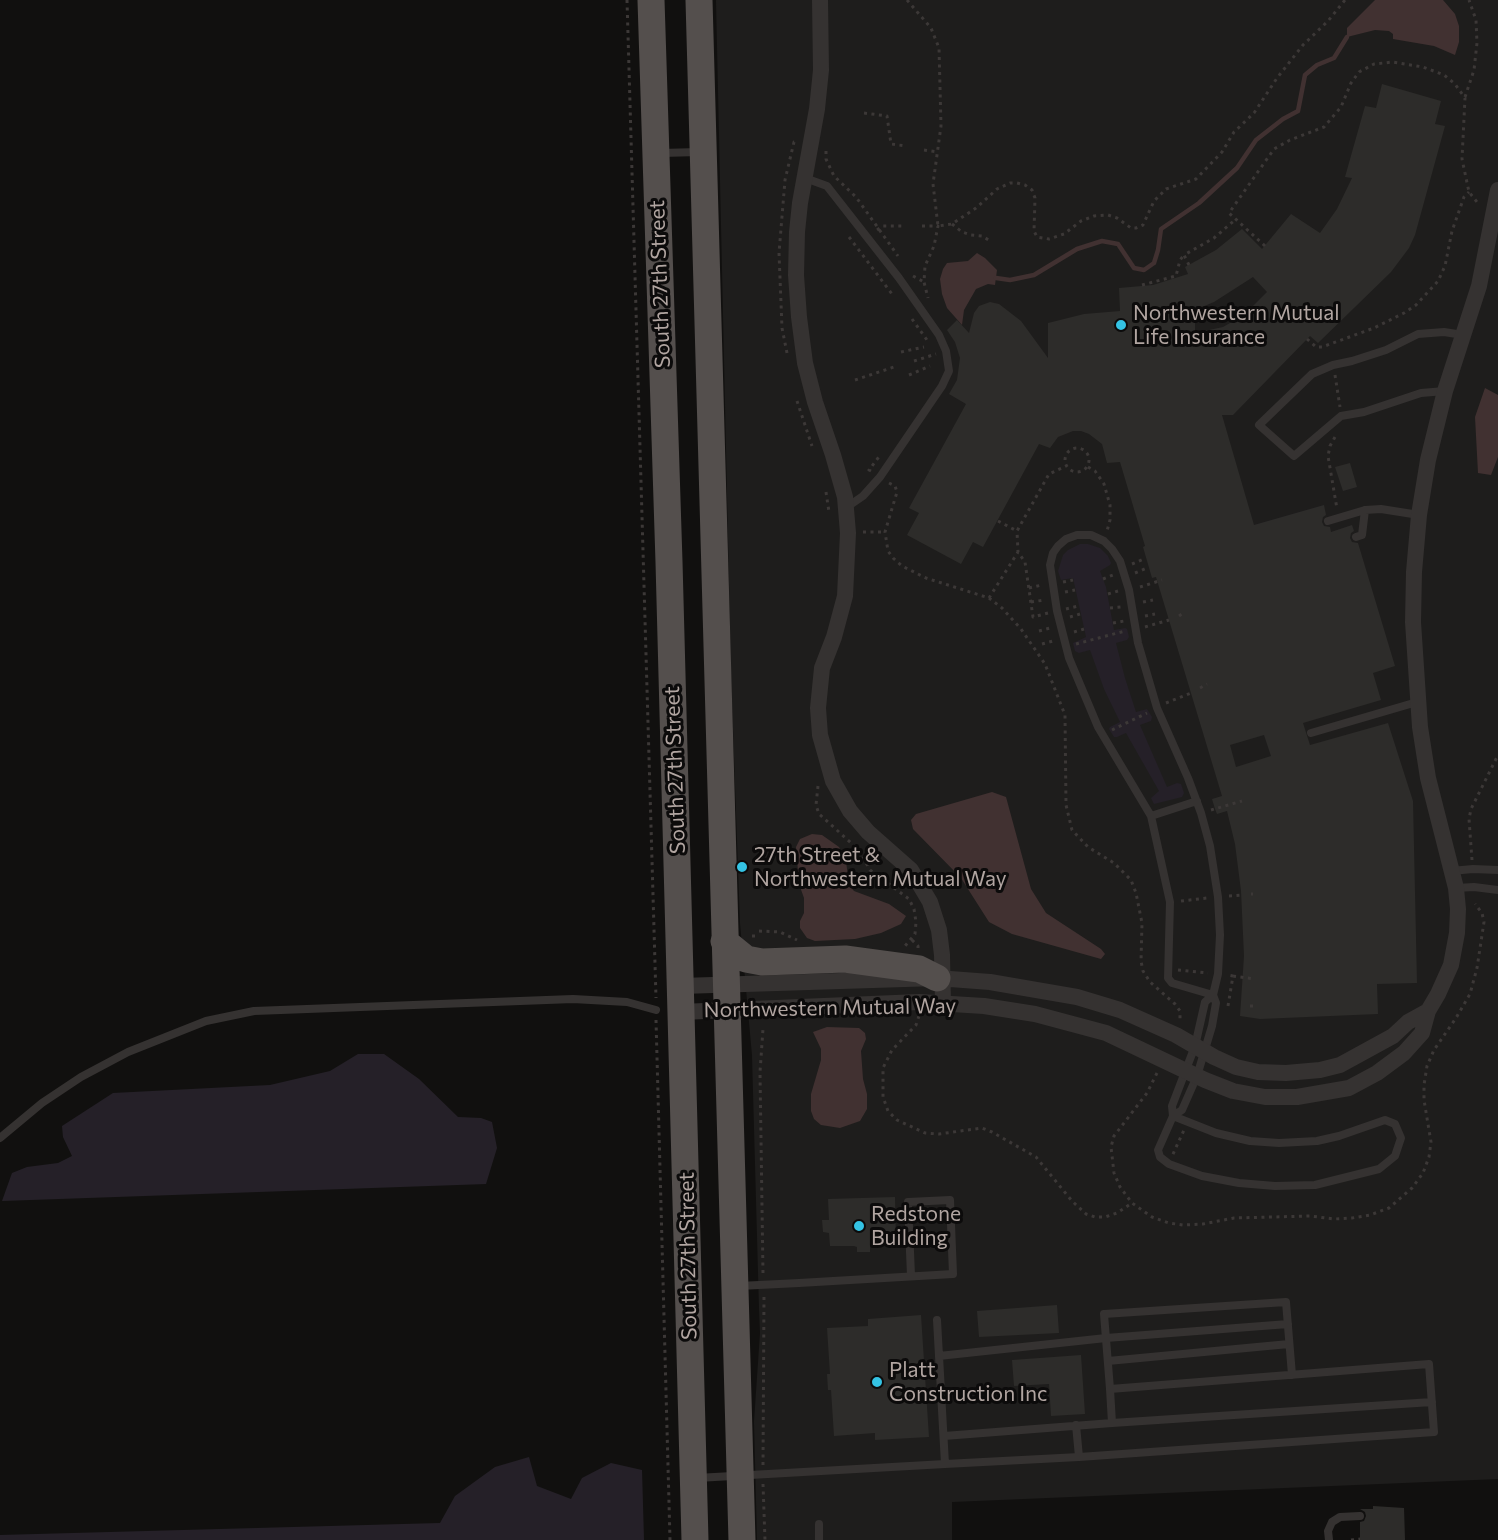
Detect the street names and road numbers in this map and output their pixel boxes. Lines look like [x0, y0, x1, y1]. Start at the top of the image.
street label: South 27th Street [644, 200, 676, 368]
street label: South 27th Street [659, 686, 691, 854]
street label: Northwestern Mutual Way [704, 993, 956, 1023]
street label: South 27th Street [674, 1172, 702, 1340]

